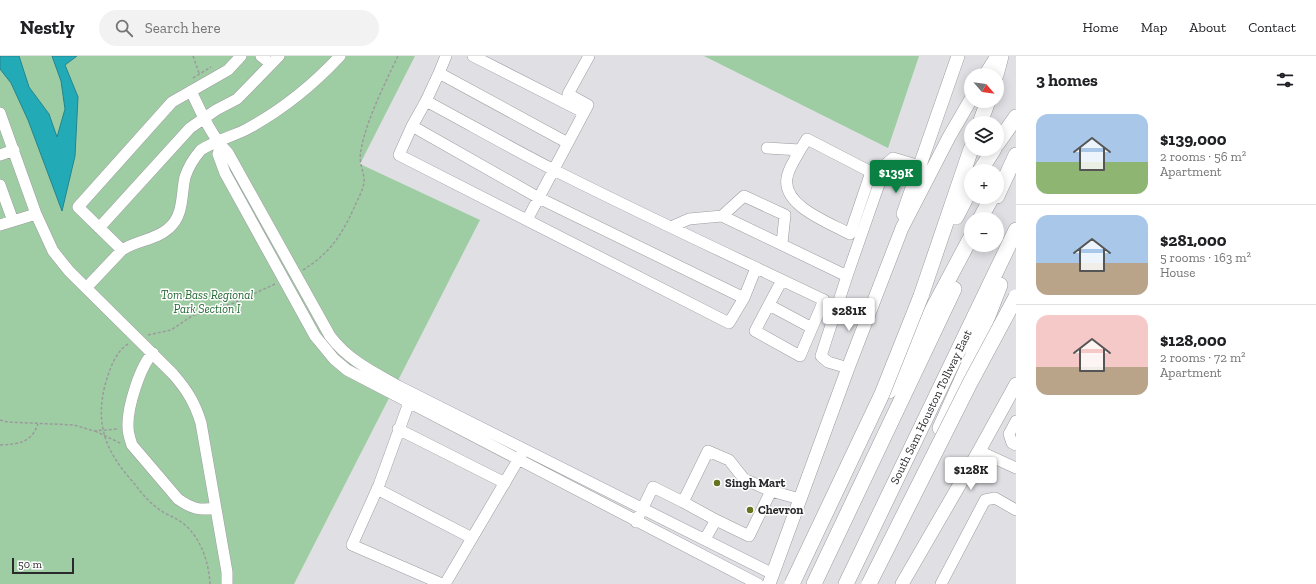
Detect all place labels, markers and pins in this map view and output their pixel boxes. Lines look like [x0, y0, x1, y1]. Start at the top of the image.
pin: $139K [868, 160, 924, 194]
pin: $281K [821, 298, 877, 332]
pin: $128K [943, 457, 999, 491]
place label: Singh Mart [725, 476, 785, 490]
marker: Singh Mart [712, 478, 722, 488]
place label: Chevron [758, 503, 803, 517]
marker: Chevron [745, 505, 755, 515]

